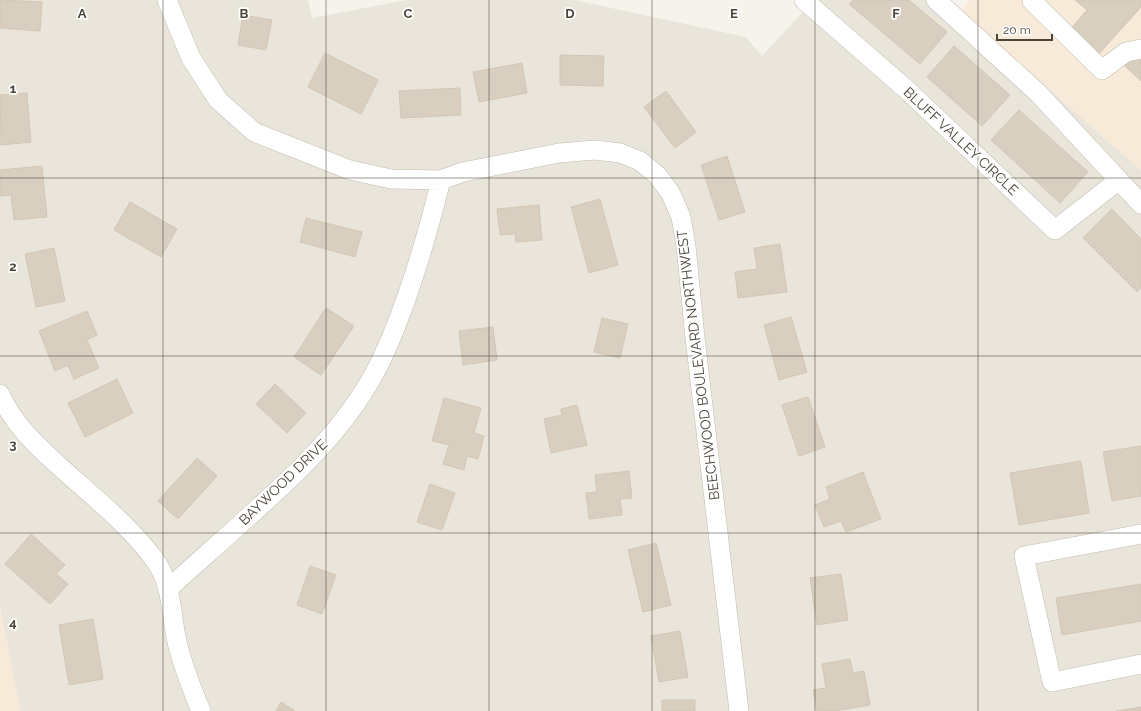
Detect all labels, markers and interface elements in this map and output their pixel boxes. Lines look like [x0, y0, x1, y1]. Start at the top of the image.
text: A [78, 6, 87, 21]
text: B [240, 6, 249, 21]
text: C [404, 6, 413, 21]
text: D [565, 6, 575, 21]
text: E [730, 6, 738, 21]
text: F [892, 6, 900, 21]
scale bar [997, 16, 1052, 42]
text: 20 m [1003, 23, 1031, 37]
text: 1 [10, 81, 17, 96]
street label: BLUFF VALLEY CIRCLE [900, 84, 1022, 198]
street label: BEECHWOOD BOULEVARD NORTHWEST [673, 228, 723, 501]
text: 2 [9, 259, 17, 274]
street label: BAYWOOD DRIVE [236, 436, 330, 528]
text: 3 [9, 437, 17, 452]
text: 4 [9, 615, 17, 630]

